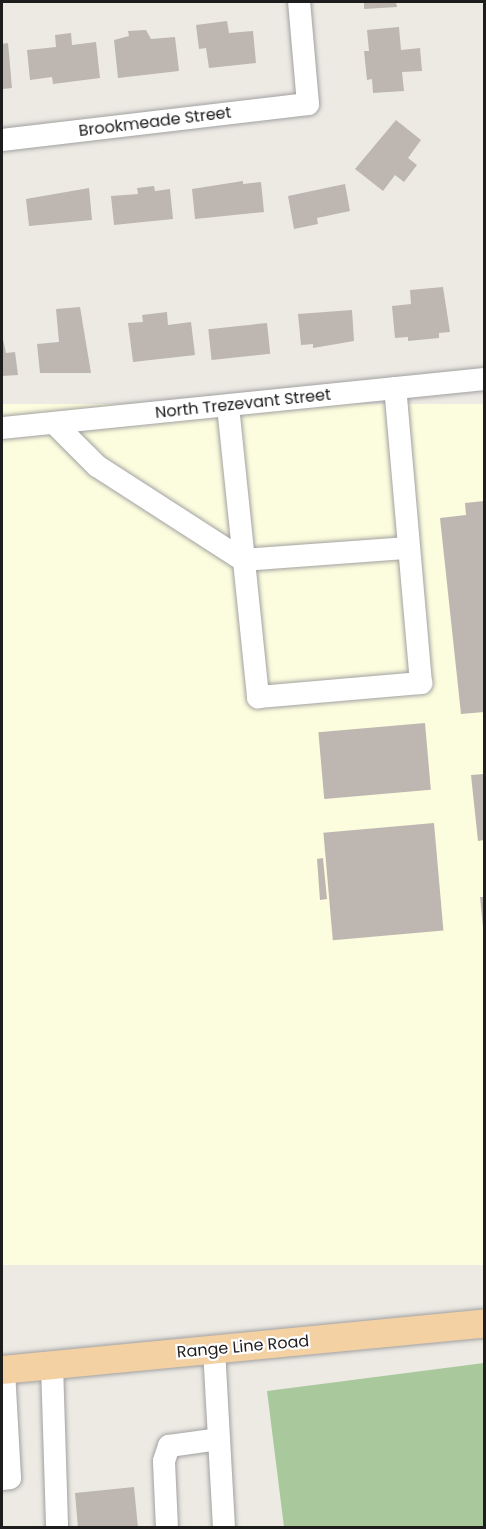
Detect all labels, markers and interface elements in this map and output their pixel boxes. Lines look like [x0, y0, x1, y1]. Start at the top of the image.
street label: Brookmeade Street [78, 103, 232, 141]
street label: North Trezevant Street [154, 385, 332, 423]
street label: Range Line Road [176, 1332, 310, 1362]

